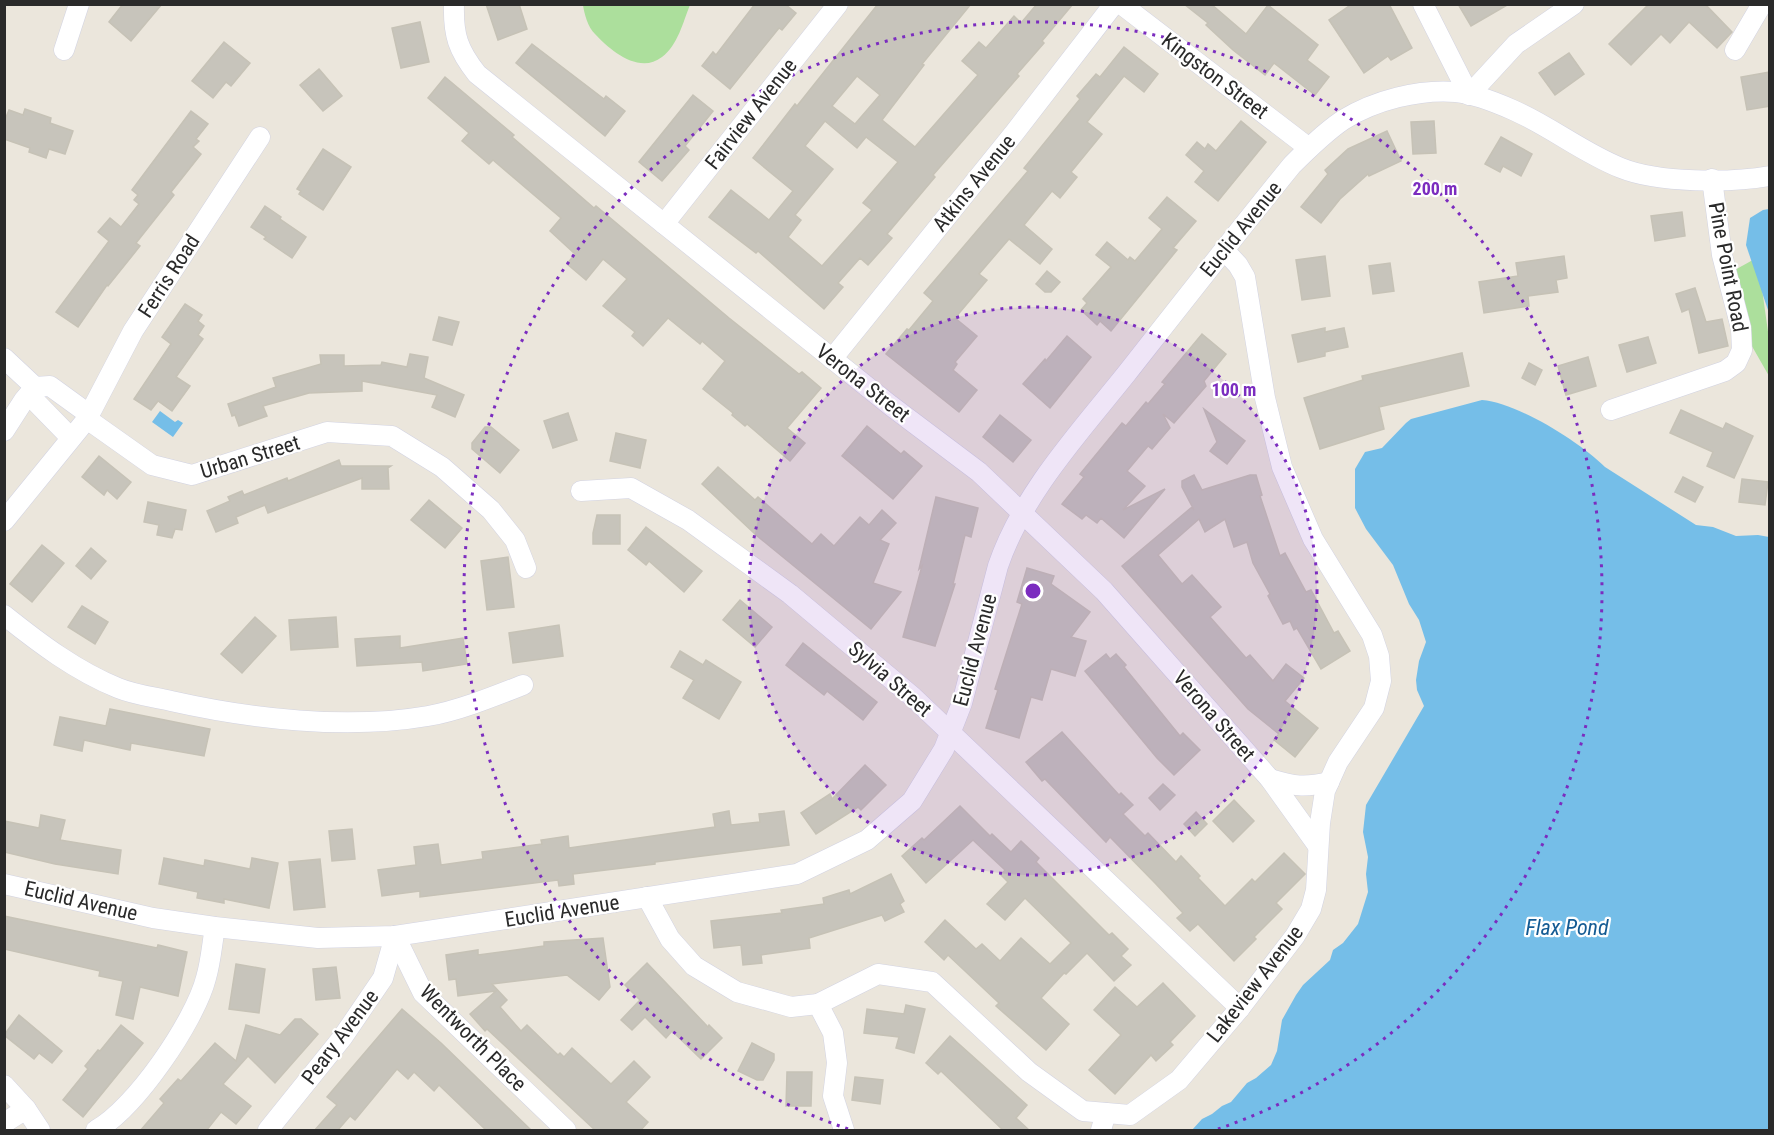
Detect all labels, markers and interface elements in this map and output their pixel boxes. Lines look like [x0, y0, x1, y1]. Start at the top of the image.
street label: Kingston Street [1157, 28, 1273, 124]
street label: Fairview Avenue [700, 54, 802, 174]
street label: Atkins Avenue [928, 130, 1020, 236]
street label: Euclid Avenue [1195, 176, 1287, 281]
text: 200 m [1413, 178, 1457, 199]
street label: Pine Point Road [1704, 200, 1752, 334]
street label: Ferris Road [133, 230, 205, 322]
street label: Verona Street [811, 339, 915, 427]
text: 100 m [1212, 379, 1256, 400]
street label: Urban Street [197, 430, 303, 484]
centre of rings [1023, 581, 1043, 601]
street label: Euclid Avenue [948, 591, 1002, 709]
street label: Sylvia Street [844, 636, 936, 722]
street label: Verona Street [1168, 666, 1260, 766]
street label: Euclid Avenue [22, 876, 140, 926]
street label: Euclid Avenue [503, 890, 621, 932]
water label: Flax Pond [1525, 915, 1609, 940]
street label: Lakeview Avenue [1202, 921, 1308, 1047]
street label: Wentworth Place [415, 980, 531, 1096]
street label: Peary Avenue [297, 985, 383, 1089]

